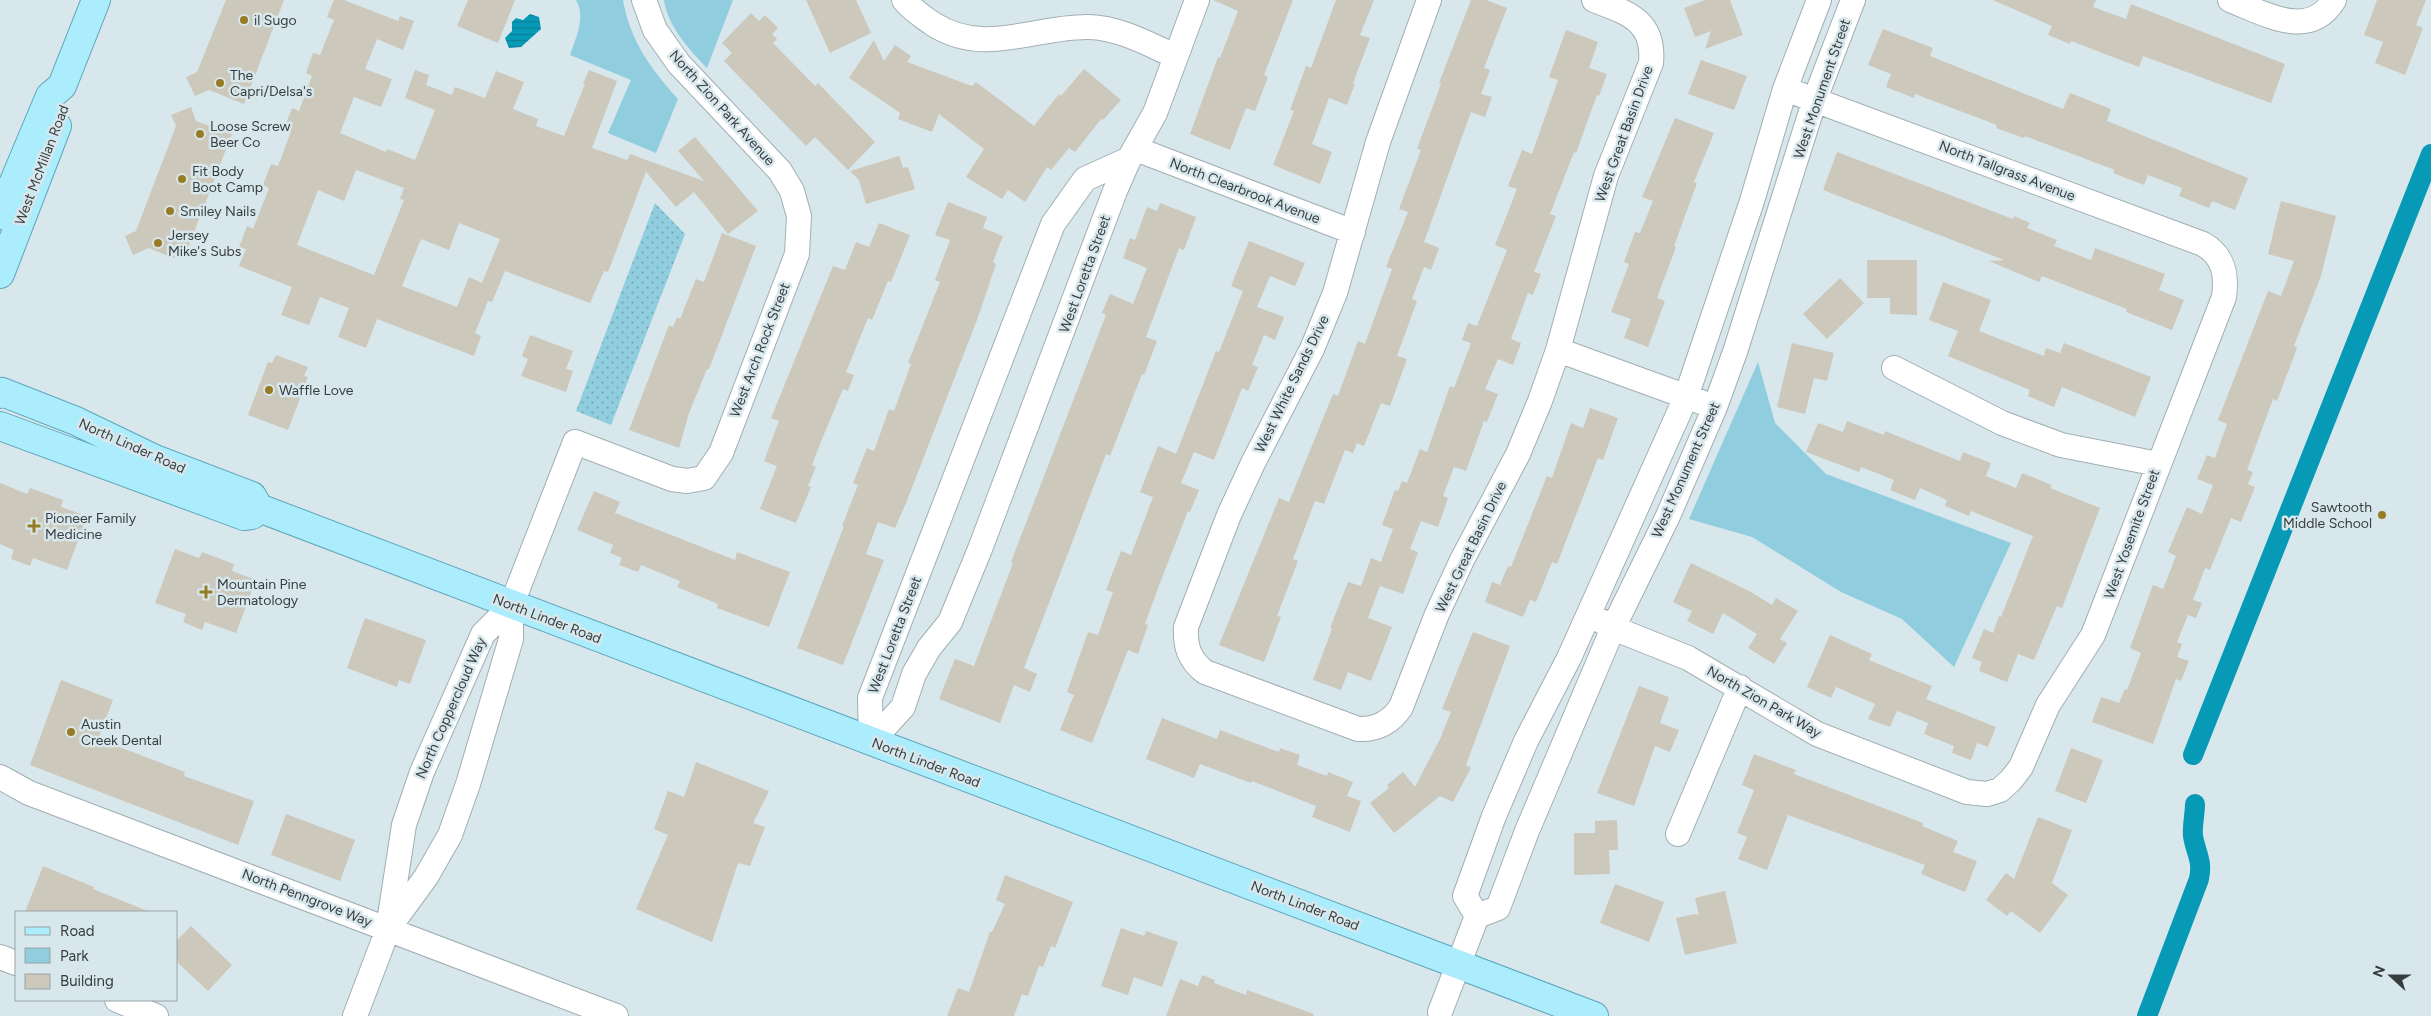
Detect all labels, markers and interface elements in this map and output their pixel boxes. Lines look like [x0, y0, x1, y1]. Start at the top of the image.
place label: il Sugo [254, 12, 297, 29]
marker: il Sugo [238, 14, 250, 26]
street label: West Monument Street [1790, 17, 1854, 161]
street label: North Zion Park Avenue [666, 47, 779, 169]
street label: West Great Basin Drive [1591, 63, 1657, 204]
place label: The Capri/Delsa's [230, 67, 312, 100]
marker: The Capri/Delsa's [214, 77, 226, 89]
street label: West McMillan Road [11, 103, 73, 227]
place label: Loose Screw Beer Co [210, 118, 291, 151]
marker: Loose Screw Beer Co [194, 128, 206, 140]
street label: North Tallgrass Avenue [1937, 137, 2078, 205]
street label: North Clearbrook Avenue [1167, 154, 1323, 228]
place label: Fit Body Boot Camp [192, 163, 263, 196]
marker: Fit Body Boot Camp [176, 173, 188, 185]
place label: Smiley Nails [180, 203, 256, 220]
marker: Smiley Nails [164, 205, 176, 217]
street label: West Loretta Street [1056, 213, 1114, 335]
place label: Jersey Mike's Subs [168, 227, 241, 260]
marker: Jersey Mike's Subs [152, 237, 164, 249]
street label: West Arch Rock Street [726, 280, 794, 420]
street label: West White Sands Drive [1251, 312, 1333, 455]
place label: Waffle Love [279, 382, 354, 399]
marker: Waffle Love [263, 384, 275, 396]
street label: West Monument Street [1648, 400, 1724, 540]
street label: North Linder Road [76, 415, 188, 477]
street label: West Yosemite Street [2101, 467, 2163, 601]
street label: West Great Basin Drive [1432, 478, 1510, 615]
place label: Sawtooth Middle School [2283, 499, 2372, 532]
marker: Sawtooth Middle School [2376, 509, 2388, 521]
place label: Pioneer Family Medicine [45, 510, 137, 543]
marker: Pioneer Family Medicine [27, 519, 41, 533]
street label: West Loretta Street [865, 574, 925, 696]
place label: Mountain Pine Dermatology [217, 576, 307, 609]
marker: Mountain Pine Dermatology [199, 585, 213, 599]
street label: North Linder Road [490, 590, 604, 648]
street label: North Coppercloud Way [412, 634, 490, 781]
street label: North Zion Park Way [1704, 662, 1825, 742]
place label: Austin Creek Dental [81, 716, 162, 749]
marker: Austin Creek Dental [65, 726, 77, 738]
street label: North Linder Road [869, 734, 983, 792]
street label: North Penngrove Way [240, 865, 375, 931]
street label: North Linder Road [1248, 877, 1362, 935]
legend [15, 911, 178, 1001]
text: Road [60, 922, 95, 940]
text: Park [60, 947, 89, 965]
north arrow [2366, 951, 2416, 1001]
text: N [2369, 963, 2389, 980]
text: Building [60, 972, 114, 990]

